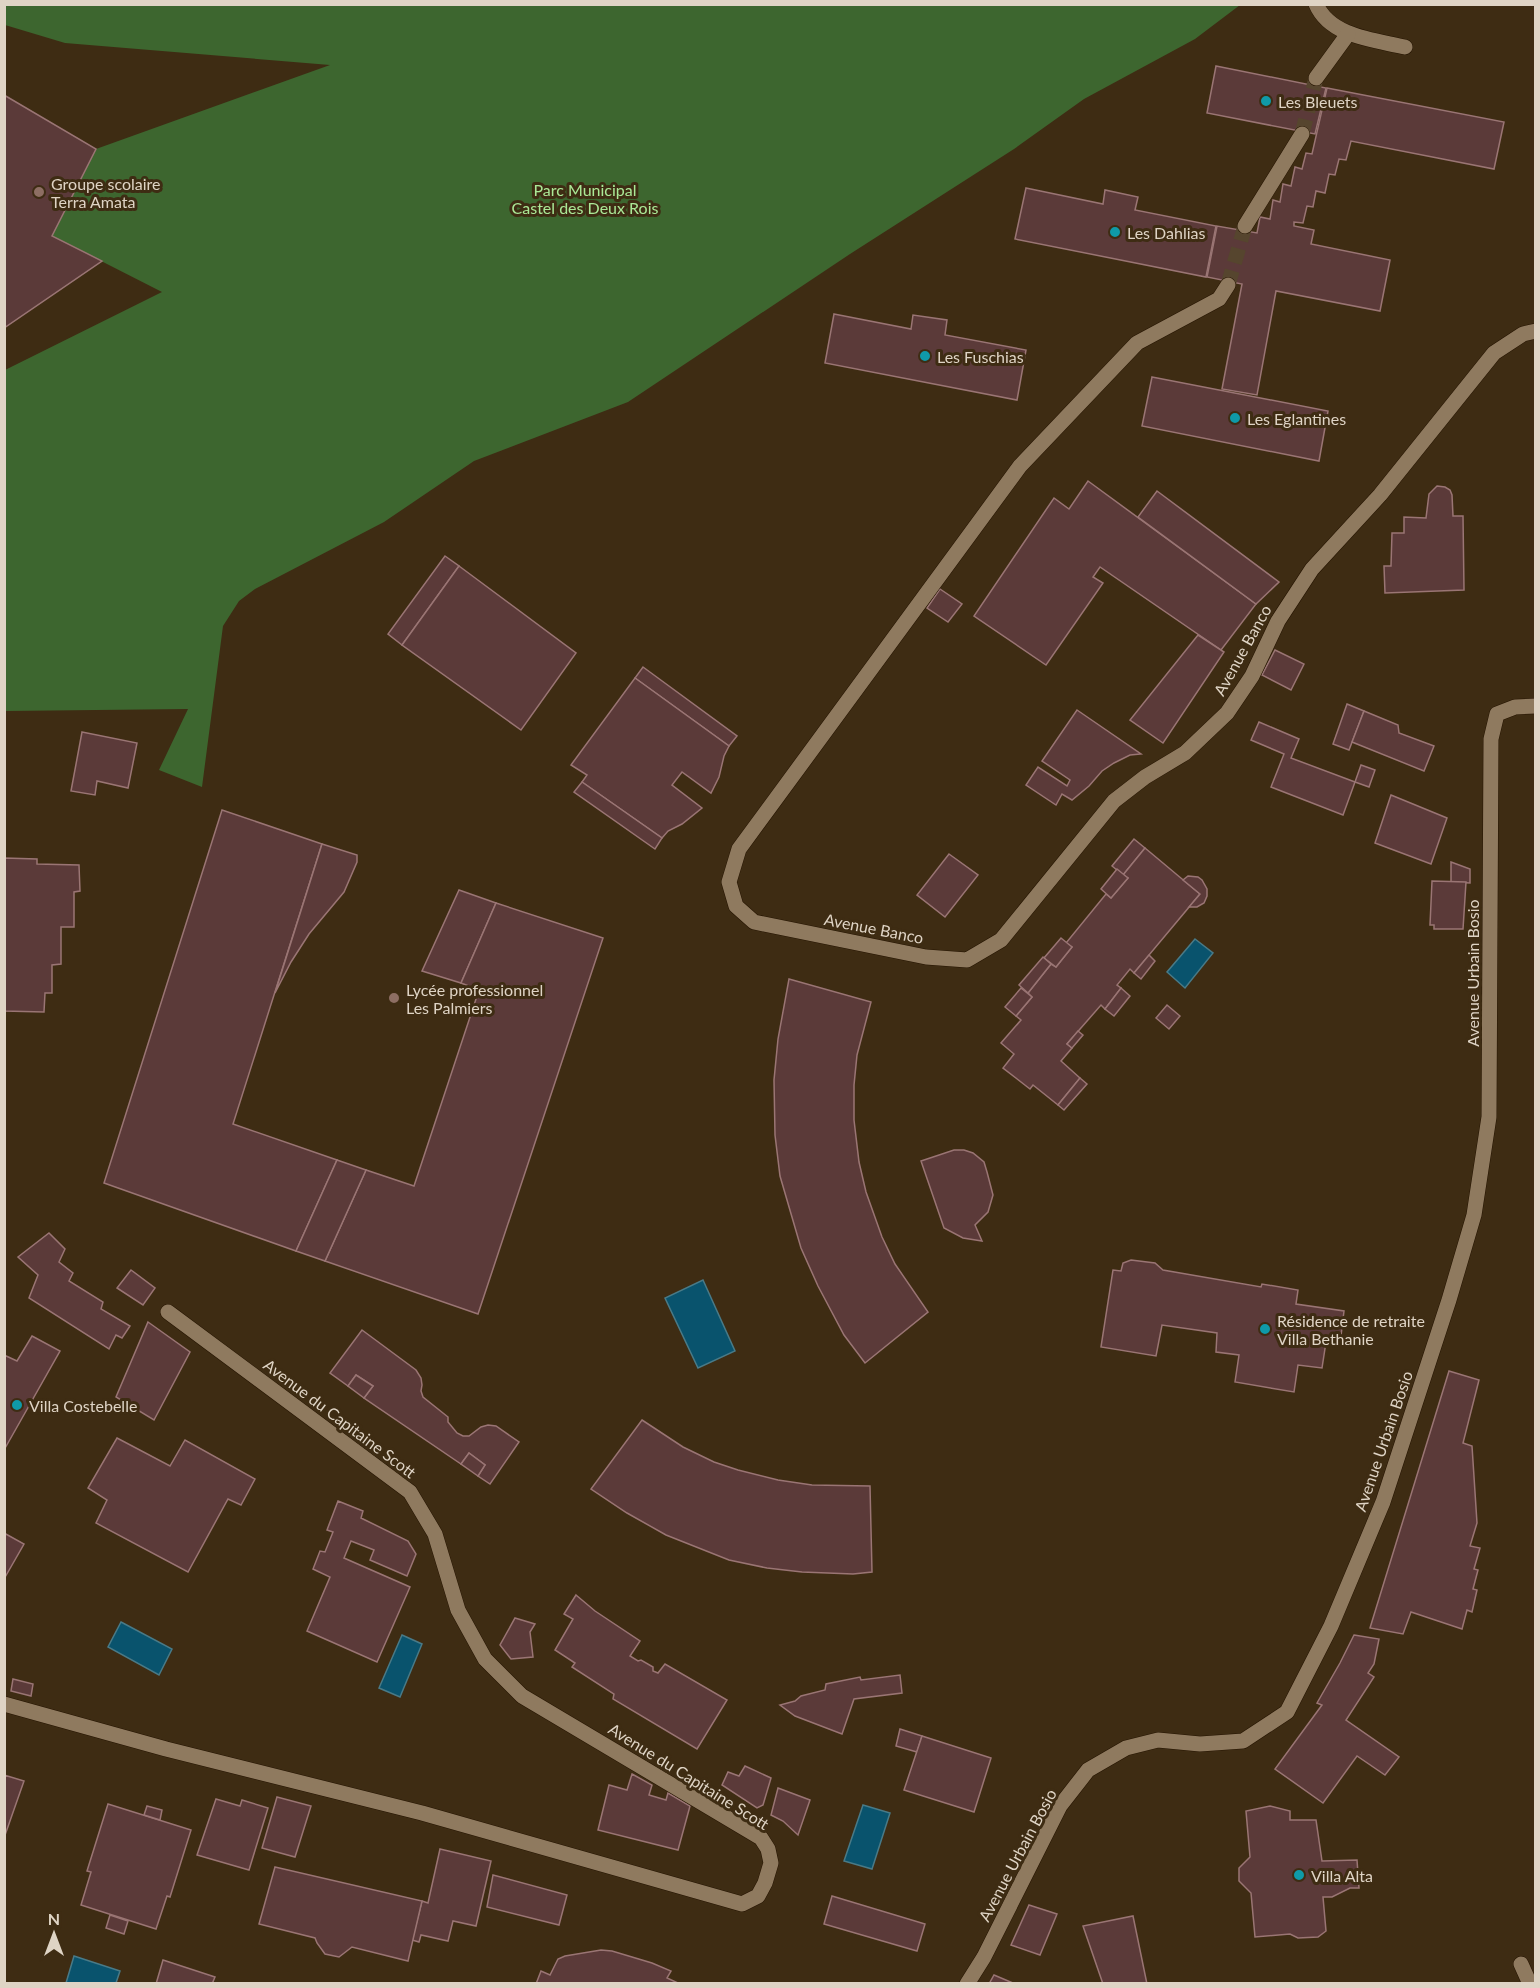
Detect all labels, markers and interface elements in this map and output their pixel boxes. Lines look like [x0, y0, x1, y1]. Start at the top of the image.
place label: Les Bleuets [1278, 92, 1358, 111]
marker: Les Bleuets [1259, 94, 1273, 108]
place label: Groupe scolaire Terra Amata [51, 174, 161, 211]
park label: Parc Municipal Castel des Deux Rois [512, 180, 658, 217]
marker: Groupe scolaire Terra Amata [32, 185, 46, 199]
place label: Les Dahlias [1127, 223, 1206, 242]
marker: Les Dahlias [1108, 225, 1122, 239]
place label: Les Fuschias [937, 347, 1024, 366]
marker: Les Fuschias [918, 349, 932, 363]
place label: Les Eglantines [1247, 409, 1346, 428]
marker: Les Eglantines [1228, 411, 1242, 425]
street label: Avenue Banco [1209, 601, 1275, 699]
street label: Avenue Urbain Bosio [1463, 899, 1482, 1047]
street label: Avenue Banco [823, 909, 925, 947]
place label: Lycée professionnel Les Palmiers [406, 980, 543, 1017]
marker: Lycée professionnel Les Palmiers [387, 991, 401, 1005]
place label: Résidence de retraite Villa Bethanie [1277, 1311, 1425, 1348]
marker: Résidence de retraite Villa Bethanie [1258, 1322, 1272, 1336]
street label: Avenue du Capitaine Scott [260, 1355, 420, 1481]
street label: Avenue Urbain Bosio [1350, 1368, 1416, 1514]
place label: Villa Costebelle [29, 1396, 137, 1415]
marker: Villa Costebelle [10, 1398, 24, 1412]
street label: Avenue du Capitaine Scott [605, 1719, 773, 1833]
street label: Avenue Urbain Bosio [974, 1785, 1060, 1925]
place label: Villa Alta [1311, 1866, 1373, 1885]
marker: Villa Alta [1292, 1868, 1306, 1882]
north arrow [24, 1904, 84, 1964]
text: N [48, 1909, 60, 1928]

